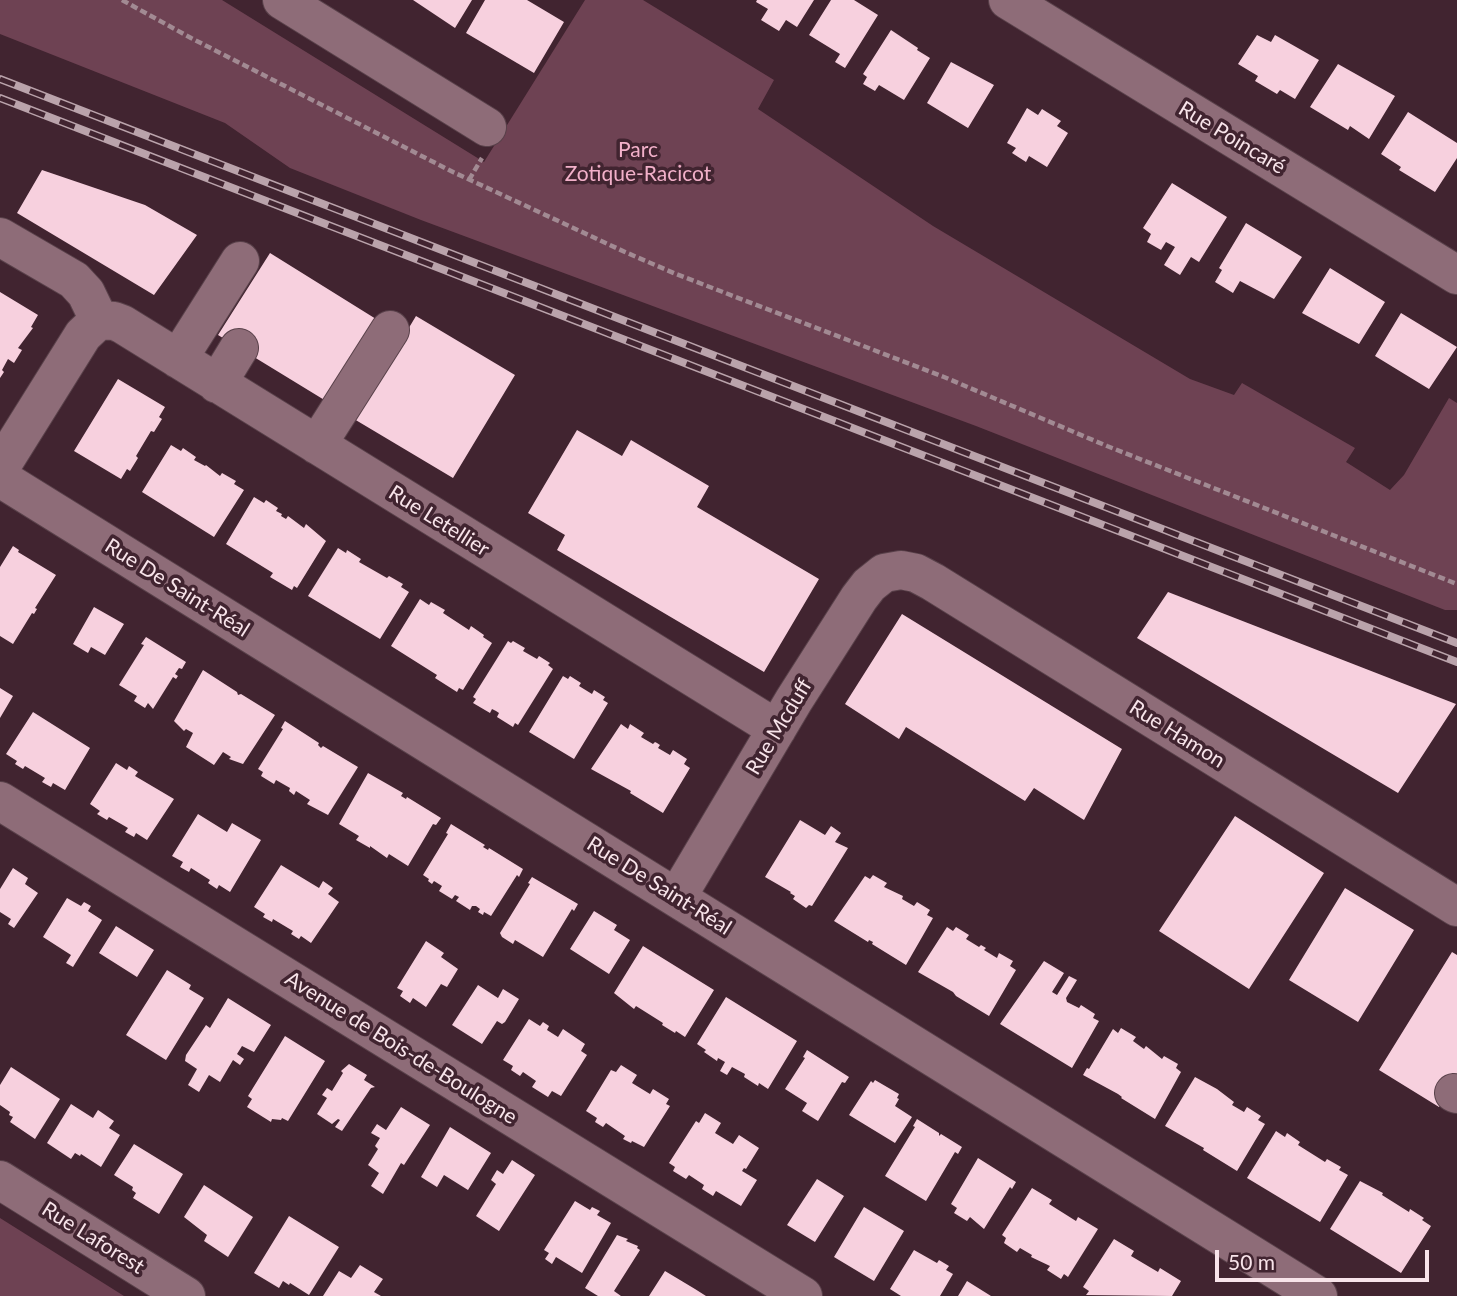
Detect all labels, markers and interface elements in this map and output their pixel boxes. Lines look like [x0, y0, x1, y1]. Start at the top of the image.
street label: Rue Poincaré [1174, 96, 1290, 180]
park label: Parc Zotique-Racicot [565, 137, 711, 187]
street label: Rue Letellier [384, 480, 494, 562]
street label: Rue De Saint-Réal [100, 533, 254, 643]
street label: Rue Mcduff [741, 674, 817, 780]
street label: Rue Hamon [1125, 695, 1229, 773]
street label: Rue De Saint-Réal [582, 831, 736, 941]
street label: Avenue de Bois-de-Boulogne [280, 966, 522, 1130]
street label: Rue Laforest [37, 1197, 149, 1279]
scale bar [1219, 1236, 1432, 1280]
text: 50 m [1228, 1249, 1275, 1274]

